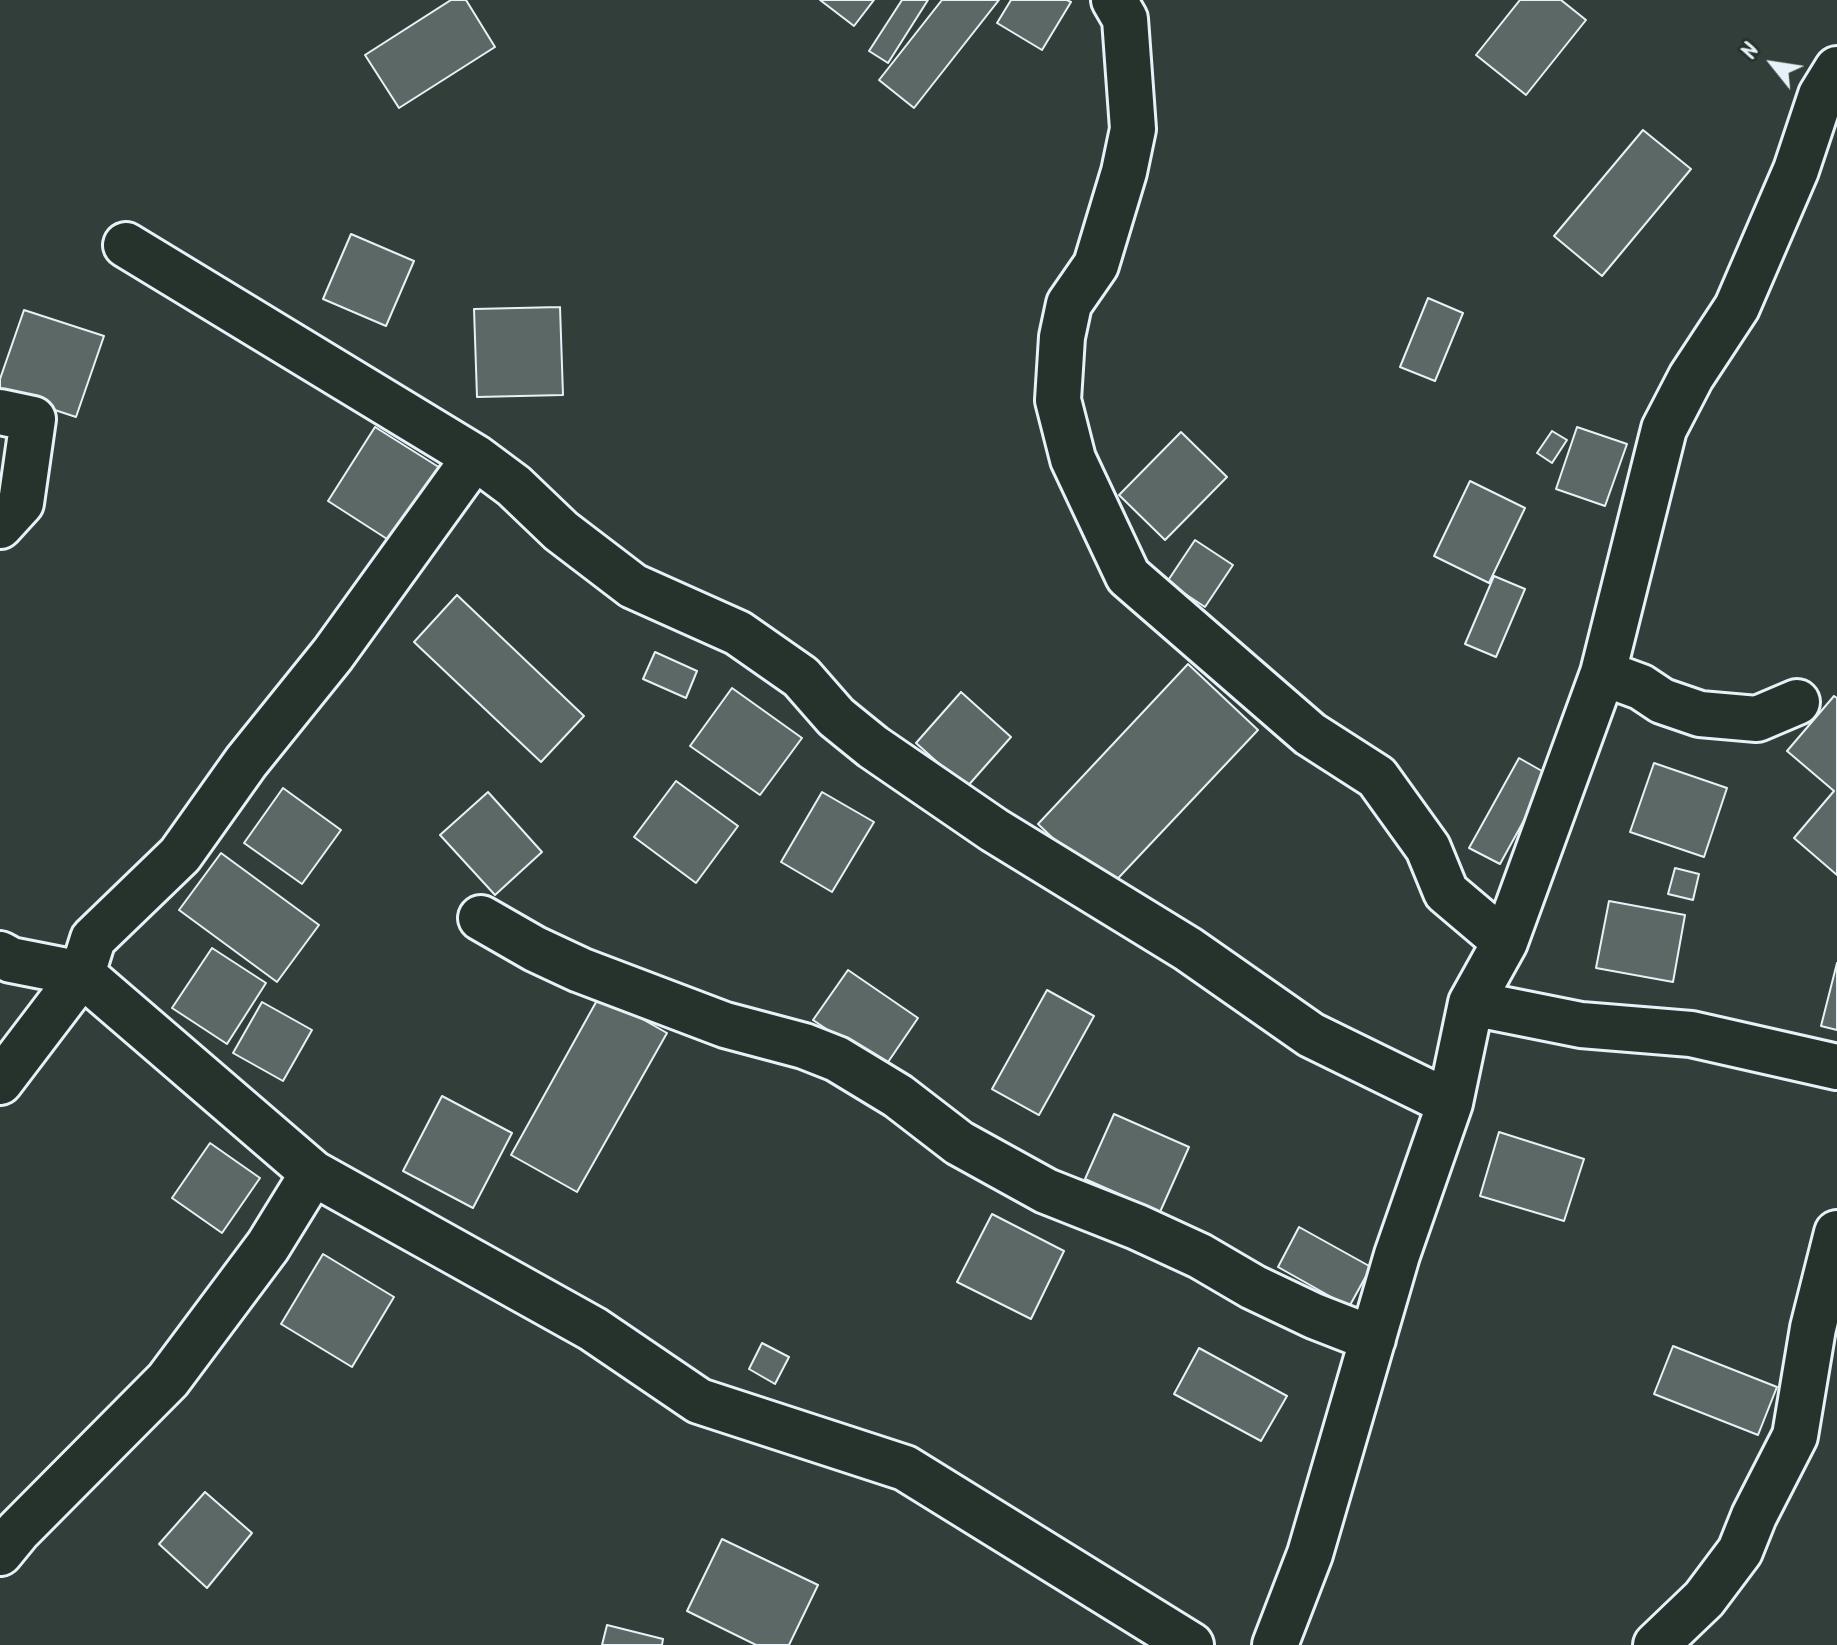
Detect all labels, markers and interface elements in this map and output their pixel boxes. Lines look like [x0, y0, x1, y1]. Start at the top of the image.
north arrow [1733, 24, 1813, 104]
text: N [1733, 37, 1770, 67]

